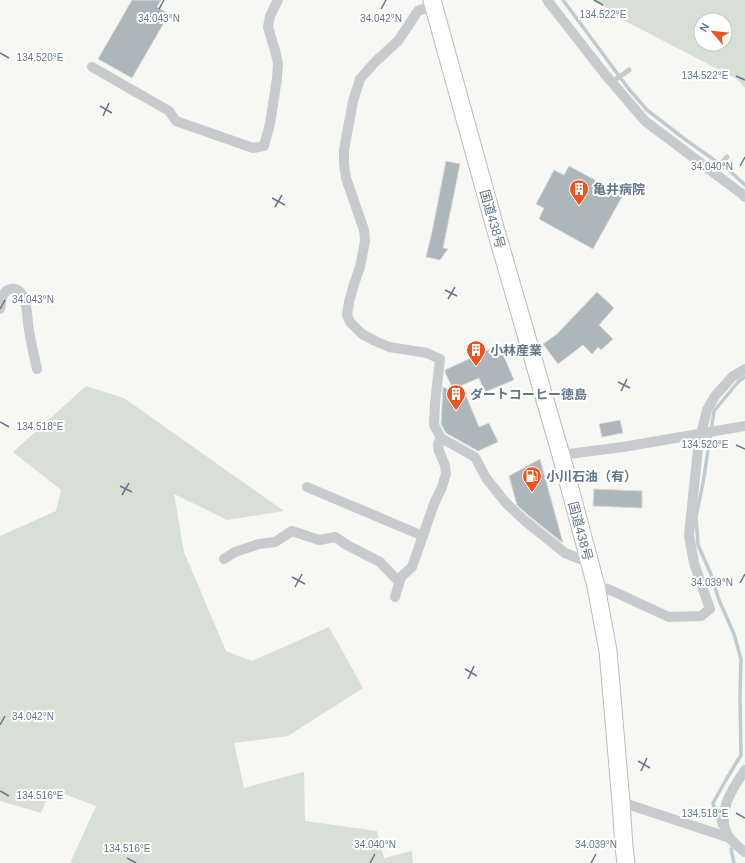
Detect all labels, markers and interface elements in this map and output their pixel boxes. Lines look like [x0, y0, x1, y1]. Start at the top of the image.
text: 134.522°E [580, 9, 627, 20]
north arrow [693, 12, 733, 52]
text: 34.043°N [138, 13, 180, 24]
text: 34.042°N [360, 13, 402, 24]
text: N [697, 21, 711, 34]
text: 134.520°E [17, 52, 64, 63]
text: 134.522°E [682, 70, 729, 81]
text: 34.040°N [691, 161, 733, 172]
building icon: 亀井病院 [568, 178, 590, 206]
place label: 亀井病院 [593, 182, 645, 197]
street label: 国道438号 [477, 188, 508, 250]
text: 34.043°N [12, 294, 54, 305]
building icon: 小林産業 [465, 339, 487, 367]
place label: 小林産業 [490, 343, 542, 358]
building icon: ダートコーヒー徳島 [445, 383, 467, 411]
place label: ダートコーヒー徳島 [470, 387, 587, 402]
text: 134.518°E [17, 421, 64, 432]
text: 134.520°E [682, 439, 729, 450]
fuel station icon: 小川石油（有） [521, 465, 543, 493]
place label: 小川石油（有） [546, 469, 637, 484]
street label: 国道438号 [565, 500, 596, 562]
text: 34.039°N [691, 577, 733, 588]
text: 34.042°N [12, 711, 54, 722]
text: 134.516°E [17, 790, 64, 801]
text: 134.518°E [682, 808, 729, 819]
text: 34.040°N [354, 839, 396, 850]
text: 34.039°N [575, 839, 617, 850]
text: 134.516°E [104, 843, 151, 854]

